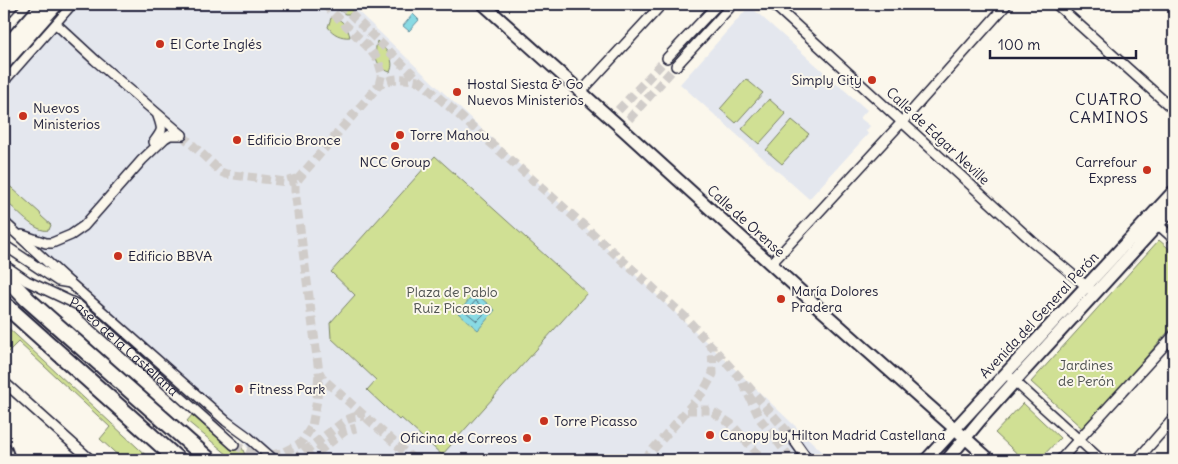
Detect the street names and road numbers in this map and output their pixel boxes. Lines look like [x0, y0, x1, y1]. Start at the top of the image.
street label: Calle de Edgar Neville [882, 83, 994, 189]
street label: Calle de Orense [703, 181, 789, 261]
street label: Avenida del General Perón [976, 248, 1102, 382]
street label: Paseo de la Castellana [66, 293, 182, 400]

